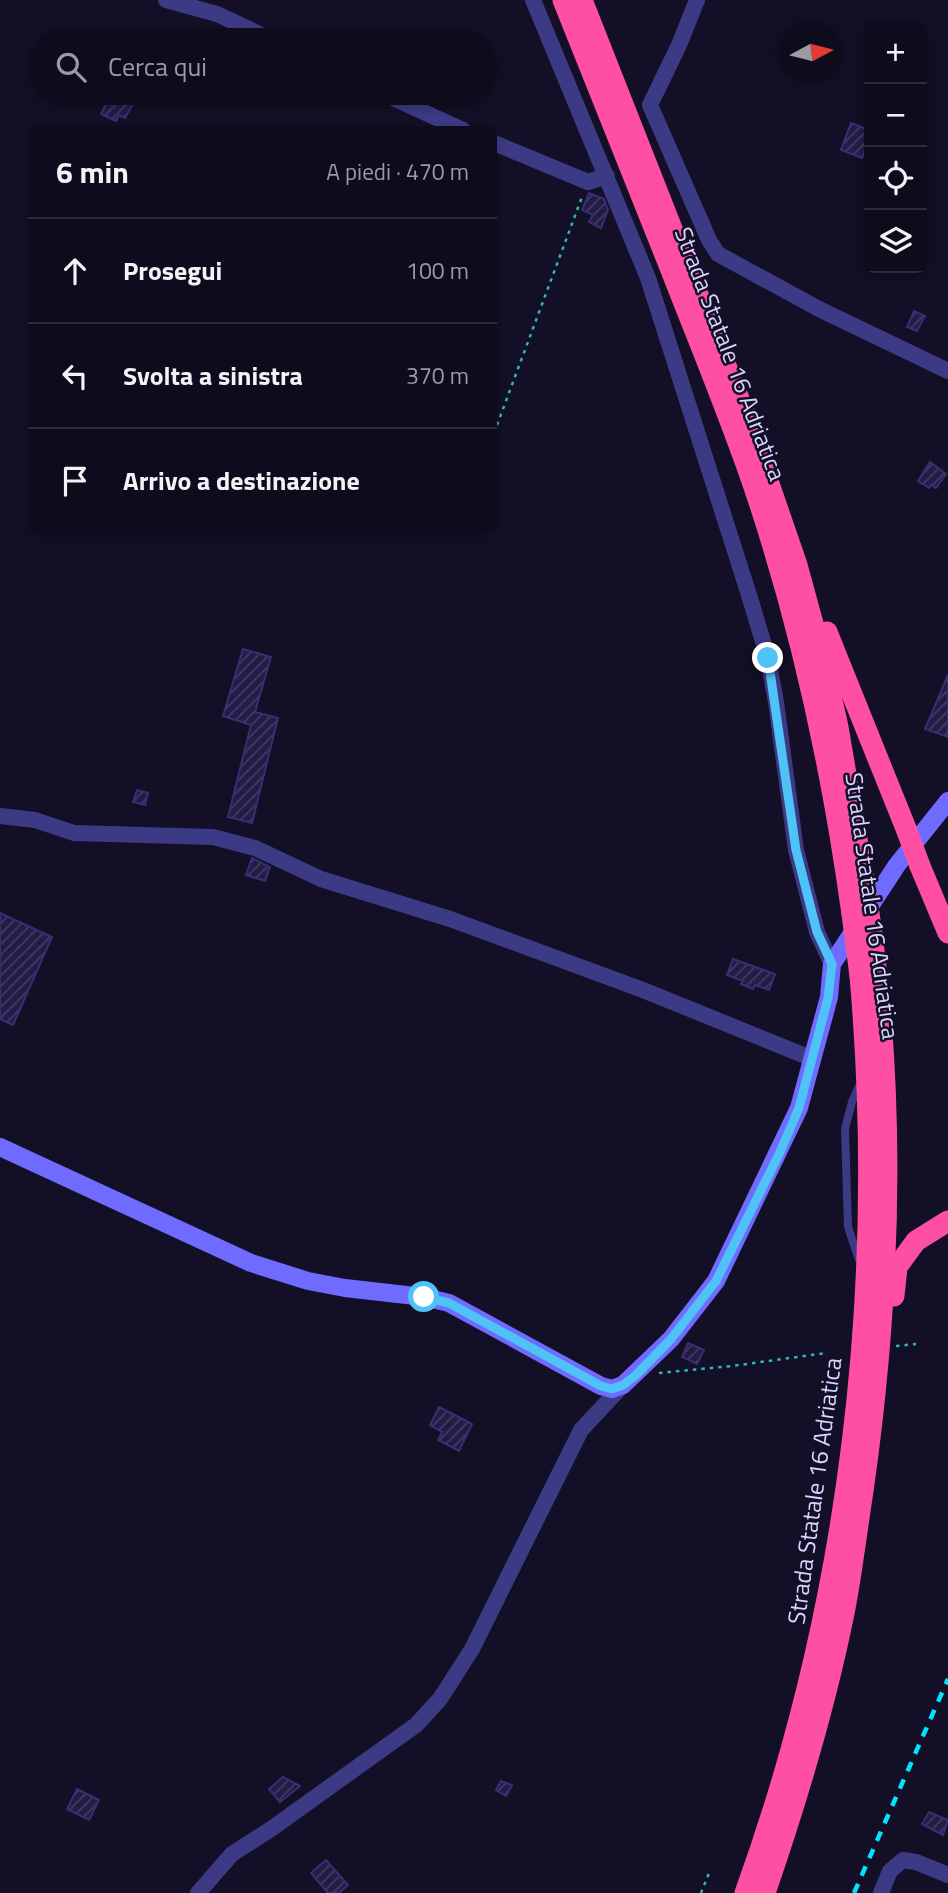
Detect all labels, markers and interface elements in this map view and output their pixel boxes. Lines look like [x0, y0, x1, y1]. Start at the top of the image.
north arrow [780, 21, 843, 84]
map controls [864, 21, 927, 273]
button: + [864, 21, 927, 84]
search box [28, 28, 497, 105]
text: Cerca qui [108, 47, 207, 86]
icon: search [52, 48, 90, 86]
button: − [864, 84, 927, 147]
button: locate [864, 147, 927, 210]
text: 6 min [56, 149, 129, 195]
text: A piedi · 470 m [326, 154, 469, 189]
button: layers [864, 210, 927, 273]
street label: Strada Statale 16 Adriatica [666, 222, 796, 486]
text: Prosegui [123, 251, 222, 290]
icon: ahead [56, 252, 94, 290]
text: 100 m [406, 253, 469, 288]
text: Svolta a sinistra [123, 356, 303, 395]
icon: left [56, 357, 94, 395]
text: 370 m [406, 358, 469, 393]
text: Arrivo a destinazione [123, 461, 360, 500]
icon: arrive [56, 462, 94, 500]
route end [752, 642, 783, 673]
street label: Strada Statale 16 Adriatica [836, 770, 910, 1042]
route start [408, 1281, 439, 1312]
street label: Strada Statale 16 Adriatica [777, 1355, 851, 1627]

